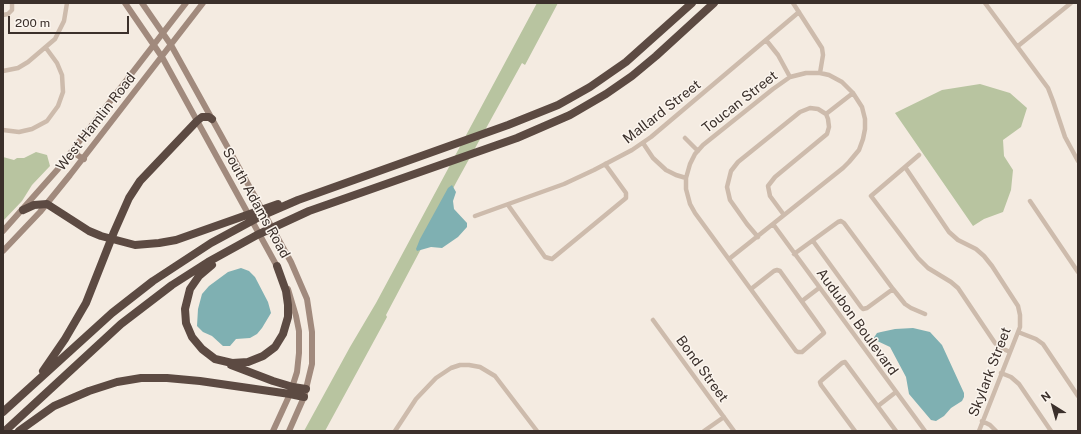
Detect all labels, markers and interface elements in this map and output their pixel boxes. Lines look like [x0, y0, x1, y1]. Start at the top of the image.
scale bar [10, 8, 131, 34]
text: 200 m [15, 16, 50, 30]
street label: Toucan Street [699, 67, 781, 137]
street label: West Hamlin Road [53, 70, 139, 174]
street label: Mallard Street [620, 76, 704, 148]
street label: South Adams Road [219, 145, 293, 261]
street label: Audubon Boulevard [813, 265, 901, 379]
street label: Skylark Street [965, 325, 1015, 419]
street label: Bond Street [672, 332, 732, 406]
north arrow [1033, 386, 1073, 426]
text: N [1039, 389, 1053, 404]

